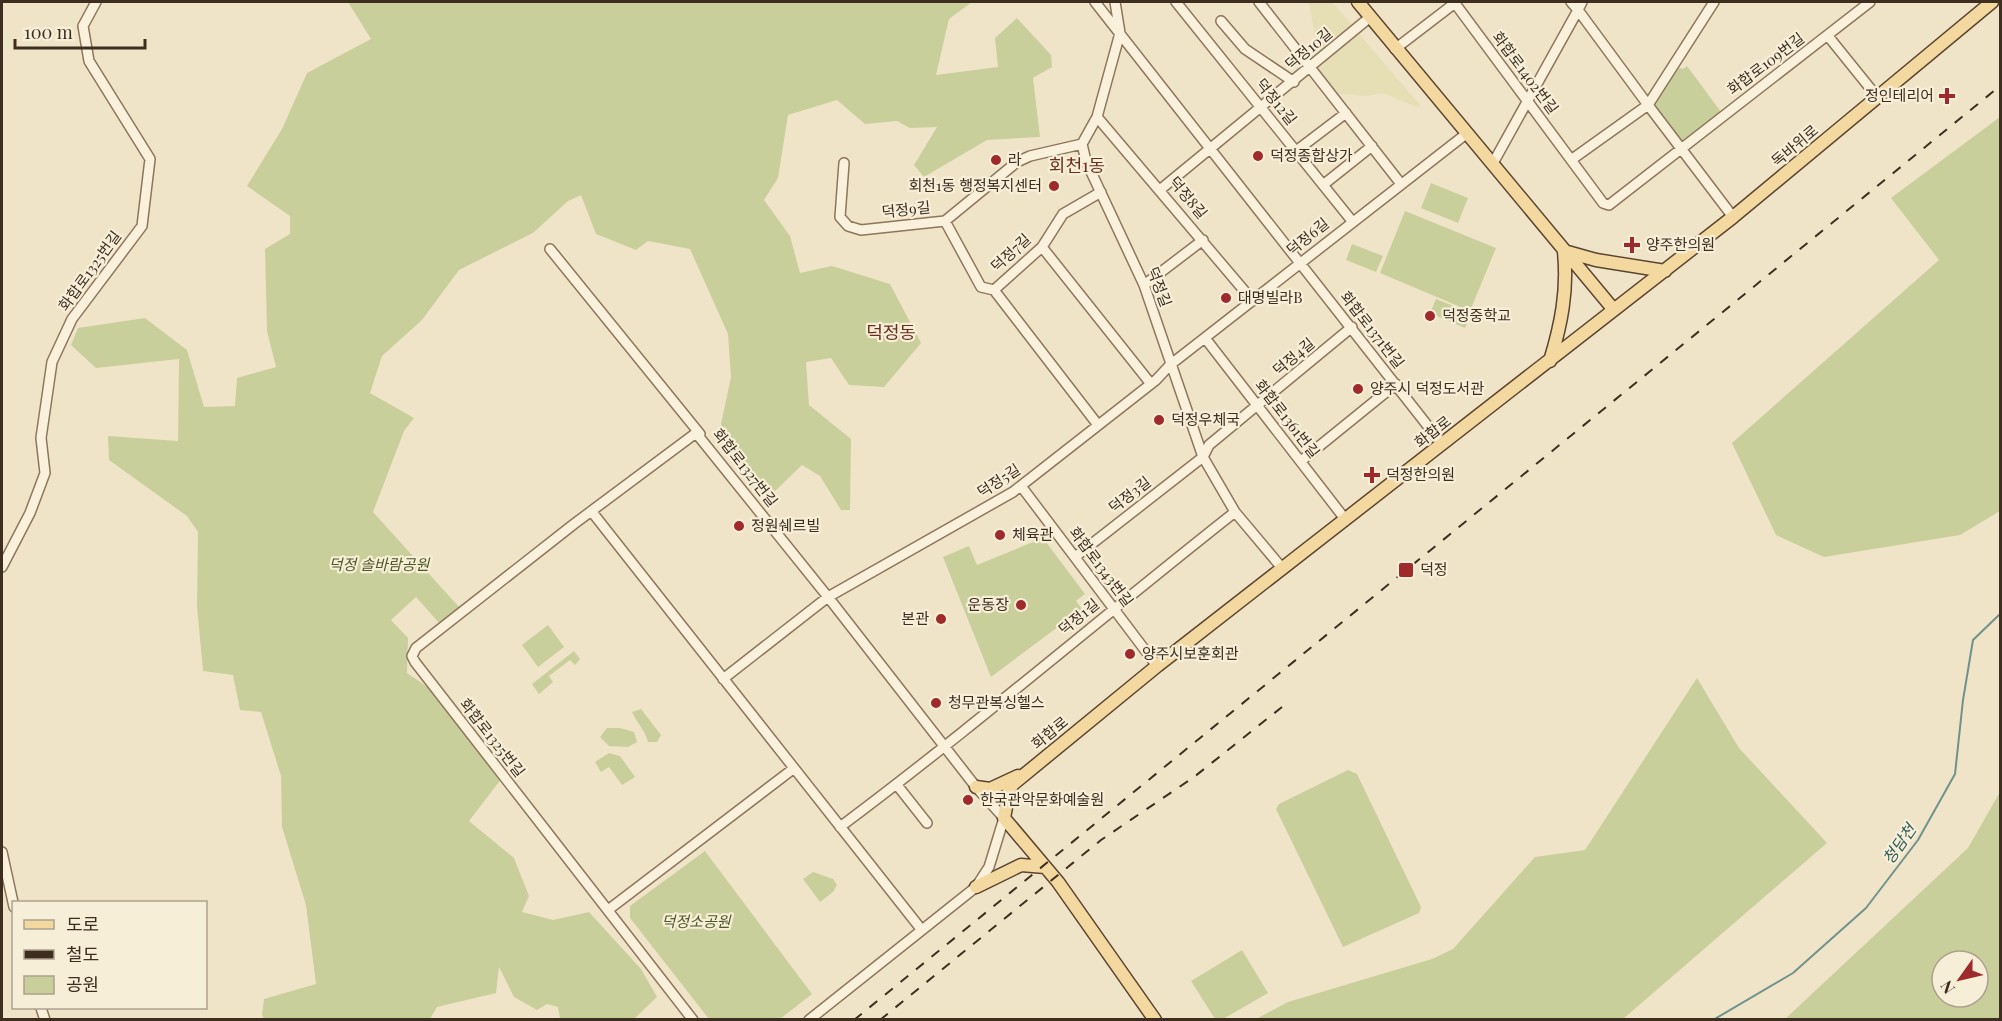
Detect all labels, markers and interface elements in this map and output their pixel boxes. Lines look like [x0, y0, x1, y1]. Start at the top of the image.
scale bar [15, 12, 146, 50]
text: 100 m [24, 20, 73, 44]
street label: 덕정10길 [1280, 23, 1336, 74]
street label: 화합로1402번길 [1488, 27, 1563, 118]
street label: 화합로109번길 [1723, 28, 1808, 99]
street label: 덕정12길 [1252, 74, 1302, 129]
place label: 정인테리어 [1865, 85, 1934, 105]
marker: 정인테리어 [1938, 87, 1956, 105]
street label: 독바위로 [1767, 120, 1822, 171]
place label: 덕정종합상가 [1270, 145, 1353, 165]
place label: 라 [1008, 149, 1022, 169]
marker: 덕정종합상가 [1251, 149, 1265, 163]
marker: 라 [989, 153, 1003, 167]
district label: 회천1동 [1049, 153, 1105, 177]
street label: 덕정8길 [1165, 172, 1212, 223]
place label: 회천1동 행정복지센터 [909, 175, 1042, 195]
marker: 회천1동 행정복지센터 [1047, 179, 1061, 193]
street label: 덕정9길 [880, 196, 931, 222]
street label: 덕정6길 [1282, 213, 1333, 259]
street label: 화합로1325번길 [53, 226, 125, 315]
street label: 덕정7길 [986, 229, 1035, 276]
place label: 양주한의원 [1646, 234, 1715, 254]
marker: 양주한의원 [1623, 236, 1641, 254]
street label: 덕정길 [1143, 264, 1177, 310]
place label: 대명빌라B [1238, 287, 1303, 307]
street label: 화합로1371번길 [1336, 287, 1409, 372]
marker: 대명빌라B [1219, 291, 1233, 305]
place label: 덕정중학교 [1442, 305, 1511, 325]
marker: 덕정중학교 [1423, 309, 1437, 323]
district label: 덕정동 [866, 320, 916, 344]
street label: 덕정4길 [1268, 333, 1318, 380]
street label: 화합로1361번길 [1251, 375, 1325, 462]
place label: 양주시 덕정도서관 [1370, 378, 1484, 398]
marker: 양주시 덕정도서관 [1351, 382, 1365, 396]
place label: 덕정우체국 [1171, 409, 1240, 429]
street label: 화합로 [1410, 411, 1455, 452]
marker: 덕정우체국 [1152, 413, 1166, 427]
street label: 화합로1327번길 [709, 424, 783, 511]
street label: 덕정5길 [973, 459, 1024, 502]
place label: 덕정한의원 [1386, 464, 1455, 484]
marker: 덕정한의원 [1363, 466, 1381, 484]
street label: 덕정3길 [1104, 472, 1155, 517]
place label: 정원쉐르빌 [751, 515, 820, 535]
marker: 정원쉐르빌 [732, 519, 746, 533]
street label: 화합로1343번길 [1065, 522, 1138, 610]
place label: 체육관 [1012, 524, 1054, 544]
marker: 체육관 [993, 528, 1007, 542]
park label: 덕정 솔바람공원 [329, 554, 430, 574]
place label: 덕정 [1420, 559, 1448, 579]
marker: 덕정 [1397, 561, 1415, 579]
place label: 운동장 [968, 594, 1009, 614]
street label: 덕정1길 [1054, 594, 1103, 639]
marker: 운동장 [1014, 598, 1028, 612]
place label: 본관 [901, 608, 929, 628]
marker: 본관 [934, 612, 948, 626]
place label: 양주시보훈회관 [1142, 643, 1239, 663]
marker: 양주시보훈회관 [1123, 647, 1137, 661]
place label: 청무관복싱헬스 [948, 692, 1045, 712]
street label: 화합로1325번길 [456, 694, 530, 781]
marker: 청무관복싱헬스 [929, 696, 943, 710]
street label: 화합로 [1027, 711, 1072, 753]
place label: 한국관악문화예술원 [980, 789, 1104, 809]
marker: 한국관악문화예술원 [961, 793, 975, 807]
water label: 청담천 [1877, 818, 1921, 868]
legend [12, 901, 207, 1009]
park label: 덕정소공원 [661, 911, 732, 931]
text: 도로 [66, 912, 99, 936]
text: 철도 [66, 942, 99, 966]
north arrow [1930, 949, 1990, 1009]
text: 공원 [66, 972, 99, 996]
text: N [1935, 977, 1959, 998]

